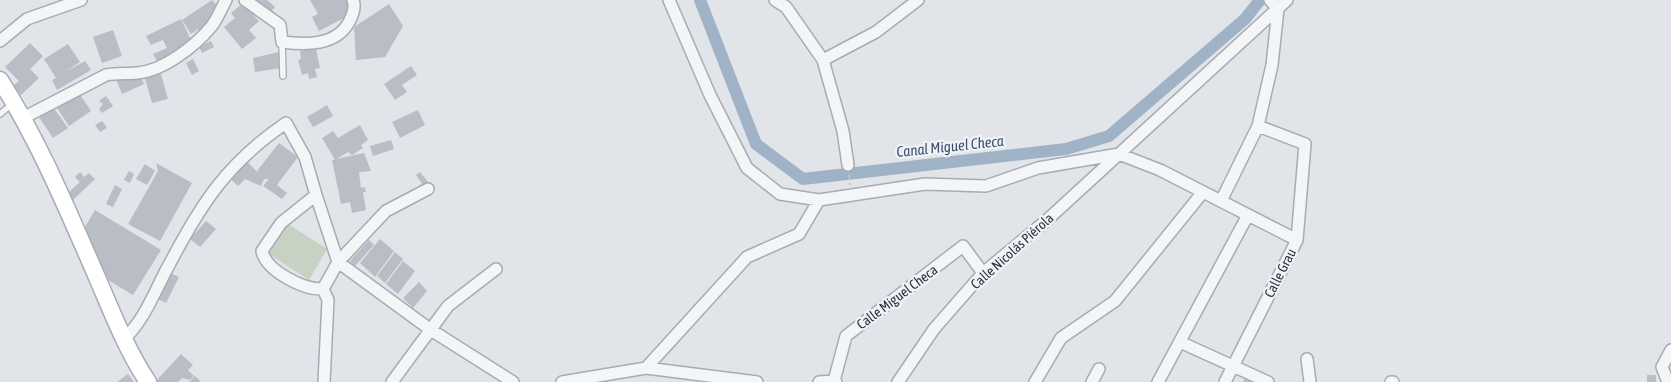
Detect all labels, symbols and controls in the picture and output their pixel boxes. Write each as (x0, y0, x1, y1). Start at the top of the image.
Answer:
water label: Canal Miguel Checa (896, 132, 1004, 160)
street label: Calle Nicolás Piérola (967, 210, 1057, 292)
street label: Calle Grau (1261, 246, 1299, 300)
street label: Calle Miguel Checa (854, 261, 940, 333)

